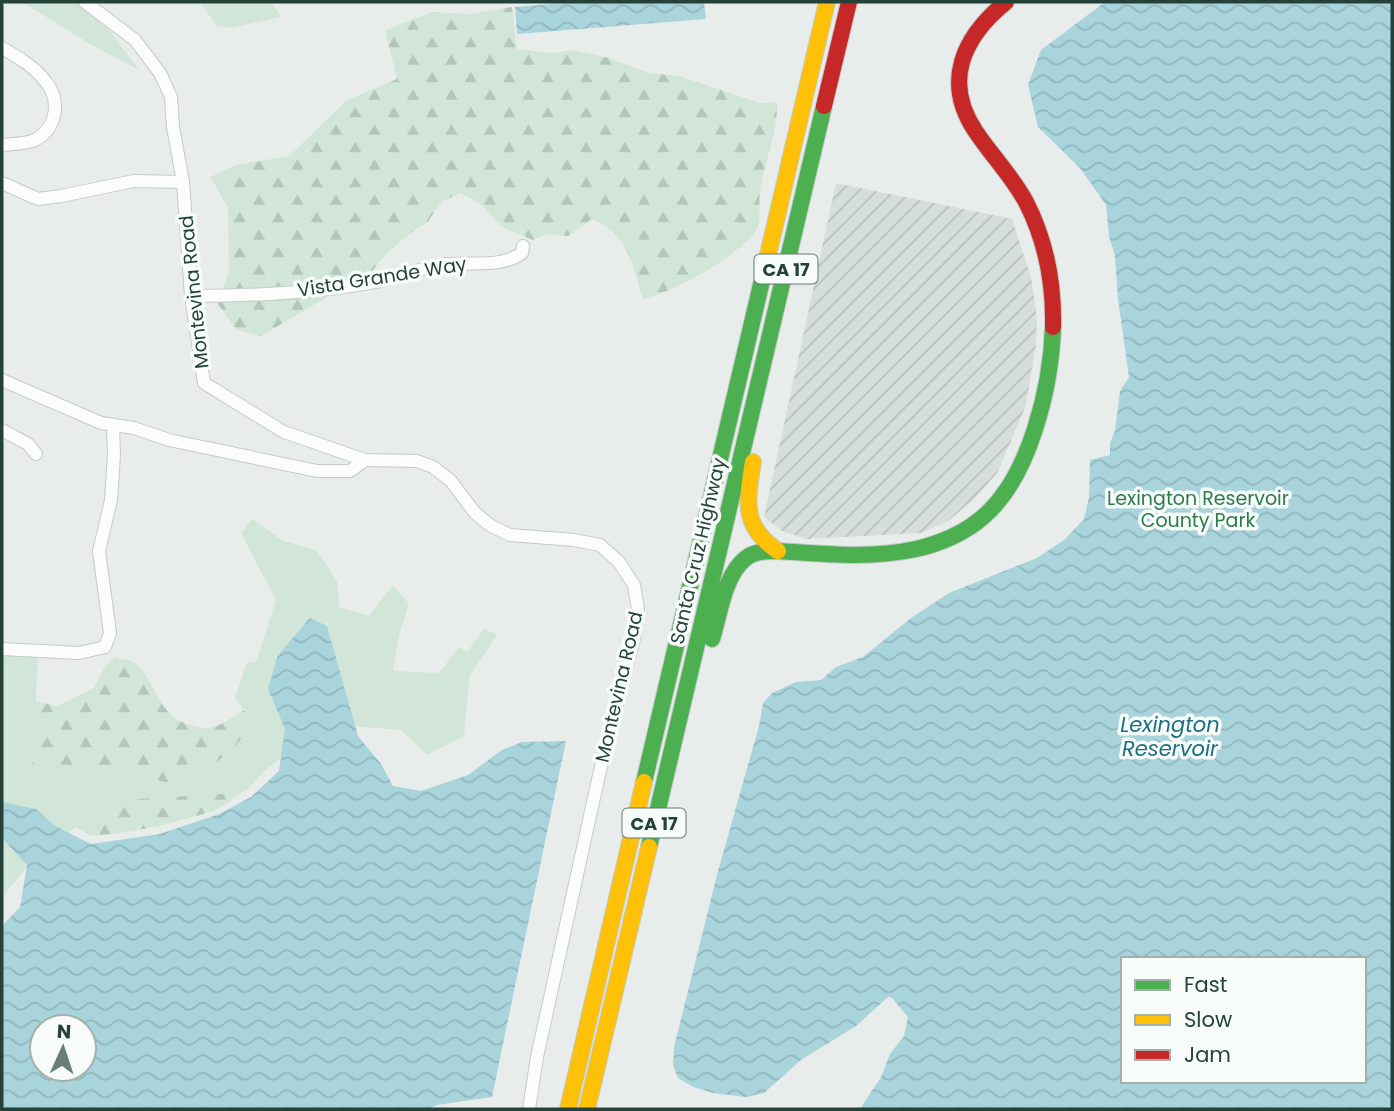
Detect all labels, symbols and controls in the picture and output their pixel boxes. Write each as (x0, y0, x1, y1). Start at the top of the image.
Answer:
street label: Montevina Road (173, 214, 215, 370)
street label: Vista Grande Way (295, 250, 469, 304)
road number: CA 17 (754, 255, 818, 284)
street label: Santa Cruz Highway (663, 455, 733, 647)
park label: Lexington Reservoir County Park (1107, 485, 1289, 534)
street label: Montevina Road (589, 609, 649, 765)
water label: Lexington Reservoir (1120, 710, 1220, 763)
road number: CA 17 (622, 808, 686, 838)
legend (1121, 957, 1366, 1083)
text: Fast (1184, 970, 1227, 999)
text: Slow (1184, 1005, 1232, 1034)
north arrow (28, 1013, 98, 1083)
text: N (56, 1018, 72, 1045)
text: Jam (1184, 1040, 1231, 1069)

